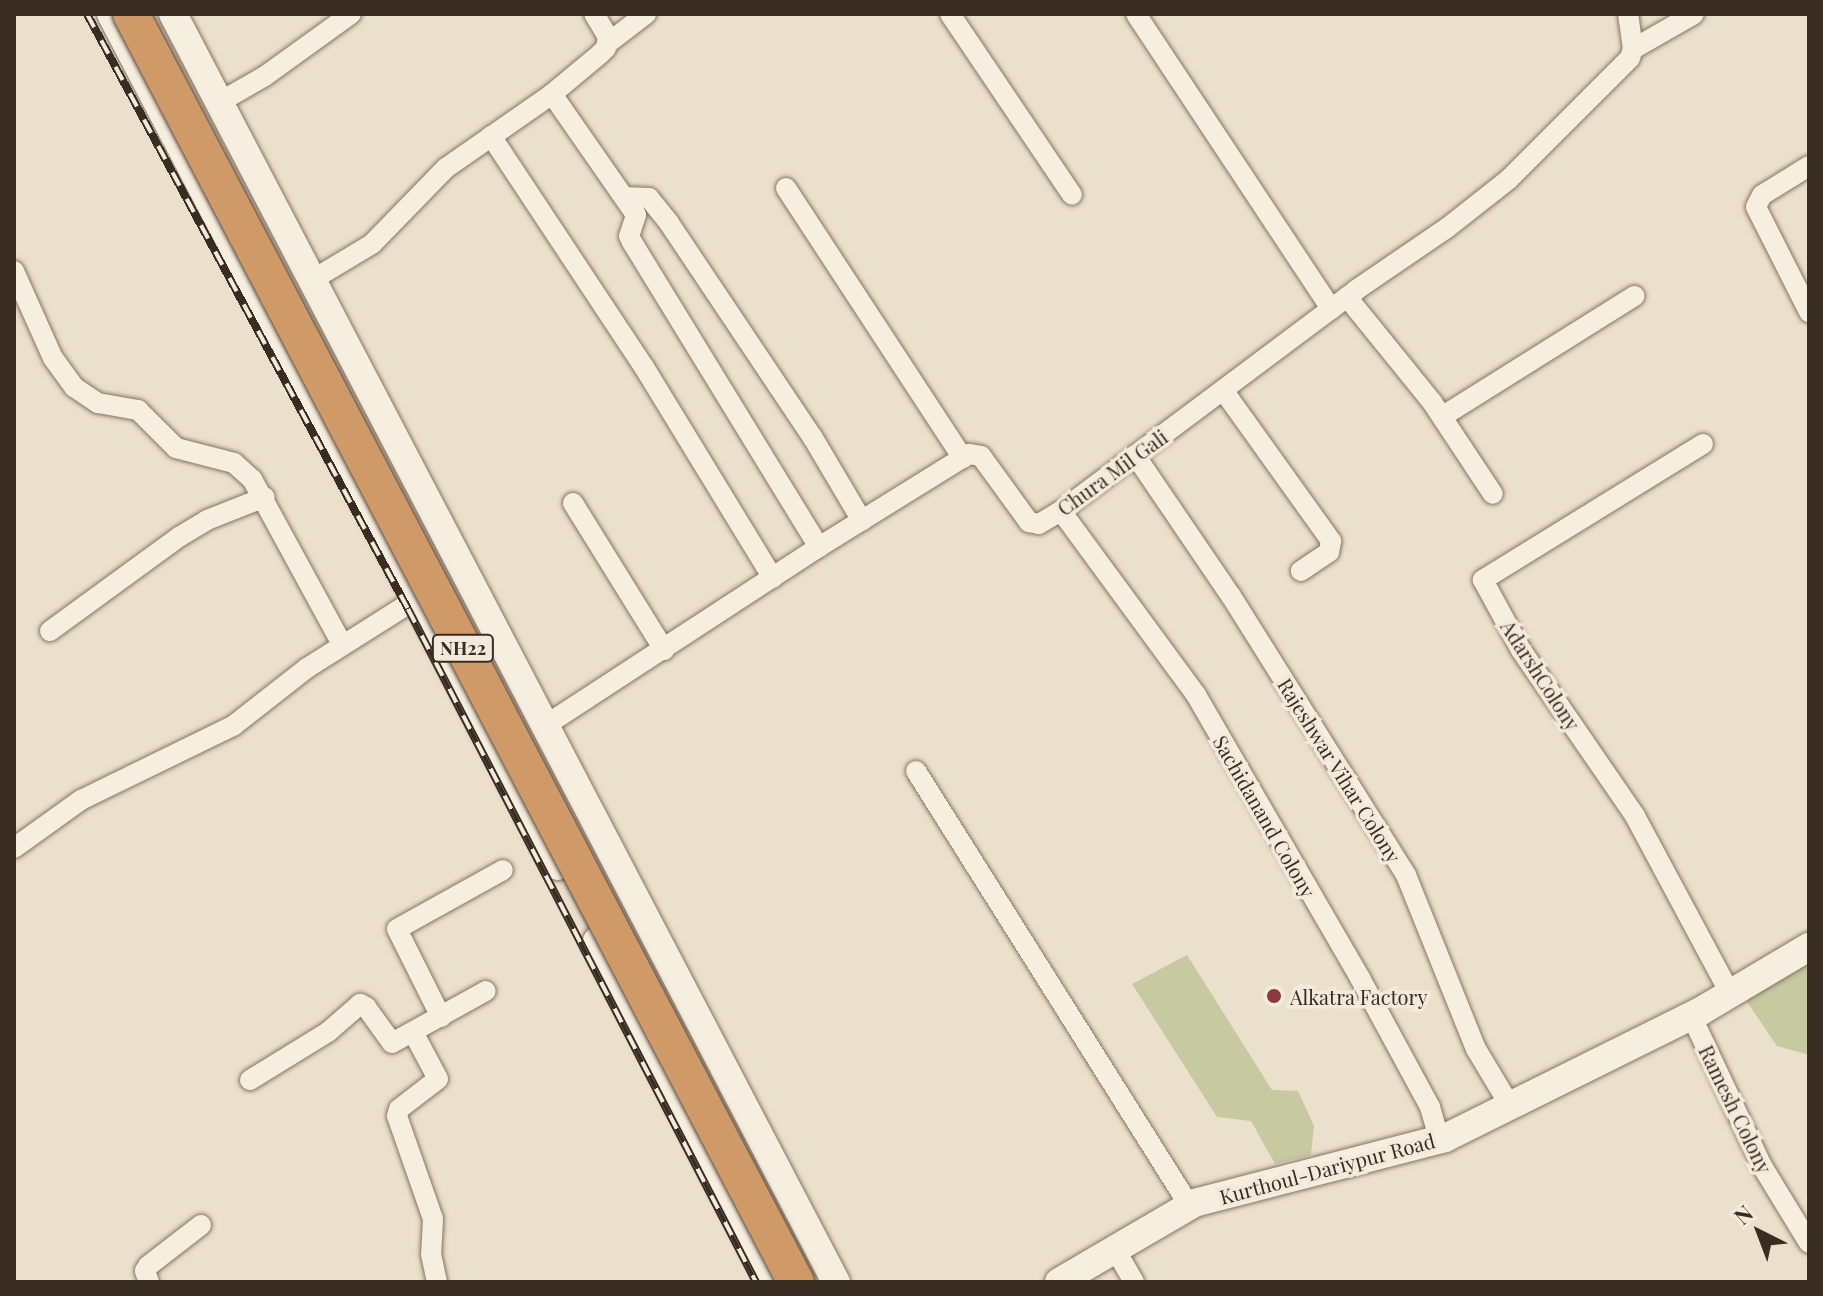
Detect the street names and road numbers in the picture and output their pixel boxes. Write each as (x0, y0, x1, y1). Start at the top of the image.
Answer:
street label: Chura Mil Gali (1052, 424, 1172, 520)
street label: AdarshColony (1497, 615, 1585, 735)
road number: NH22 (431, 634, 495, 662)
street label: Rajeshwar Vihar Colony (1273, 673, 1407, 867)
street label: Sachidanand Colony (1209, 731, 1321, 901)
street label: Ramesh Colony (1695, 1041, 1777, 1177)
street label: Kurthoul-Dariypur Road (1216, 1128, 1438, 1208)

